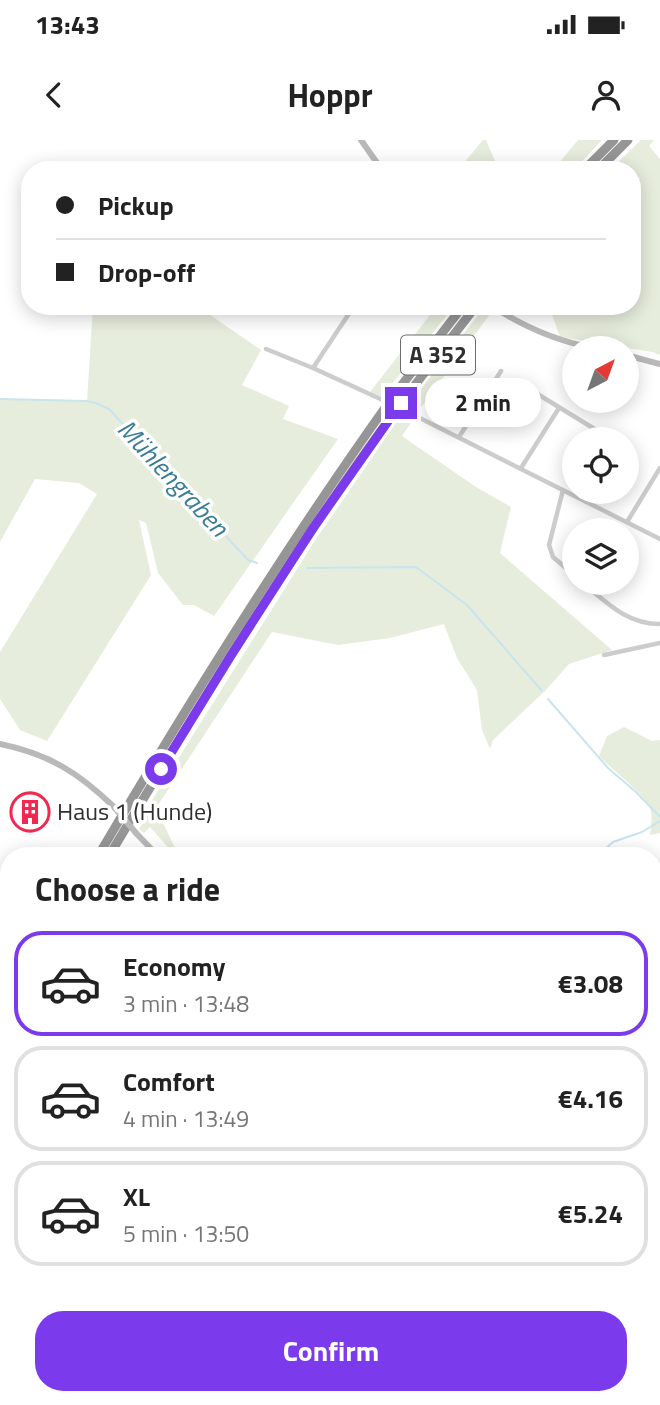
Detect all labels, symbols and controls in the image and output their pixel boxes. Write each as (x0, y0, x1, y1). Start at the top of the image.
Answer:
text: 13:43 (35, 5, 100, 44)
text: Hoppr (287, 71, 373, 119)
icon: back (35, 76, 73, 114)
icon: person (587, 76, 625, 114)
text: Pickup (98, 186, 174, 225)
text: Drop-off (98, 253, 195, 292)
road number: A 352 (401, 336, 475, 374)
north arrow (562, 336, 639, 413)
map controls (562, 336, 639, 595)
callout: 2 min (426, 378, 541, 428)
text: 2 min (455, 385, 511, 420)
route end (385, 387, 417, 419)
water label: Mühlengraben (109, 410, 239, 546)
button: locate (562, 427, 639, 504)
button: layers (562, 518, 639, 595)
route start (145, 753, 177, 785)
building icon: Haus 1 (Hunde) (9, 791, 51, 833)
place label: Haus 1 (Hunde) (57, 793, 212, 829)
text: Choose a ride (35, 865, 220, 913)
text: Economy (123, 947, 225, 986)
icon: car (39, 952, 102, 1015)
text: €3.08 (558, 964, 623, 1003)
text: 3 min · 13:48 (123, 986, 249, 1021)
text: Comfort (123, 1062, 215, 1101)
icon: car (39, 1067, 102, 1130)
text: €4.16 (558, 1079, 623, 1118)
text: 4 min · 13:49 (123, 1101, 249, 1136)
text: XL (123, 1177, 150, 1216)
icon: car (39, 1182, 102, 1245)
text: €5.24 (558, 1194, 623, 1233)
text: 5 min · 13:50 (123, 1216, 249, 1251)
button: Confirm (35, 1311, 627, 1391)

